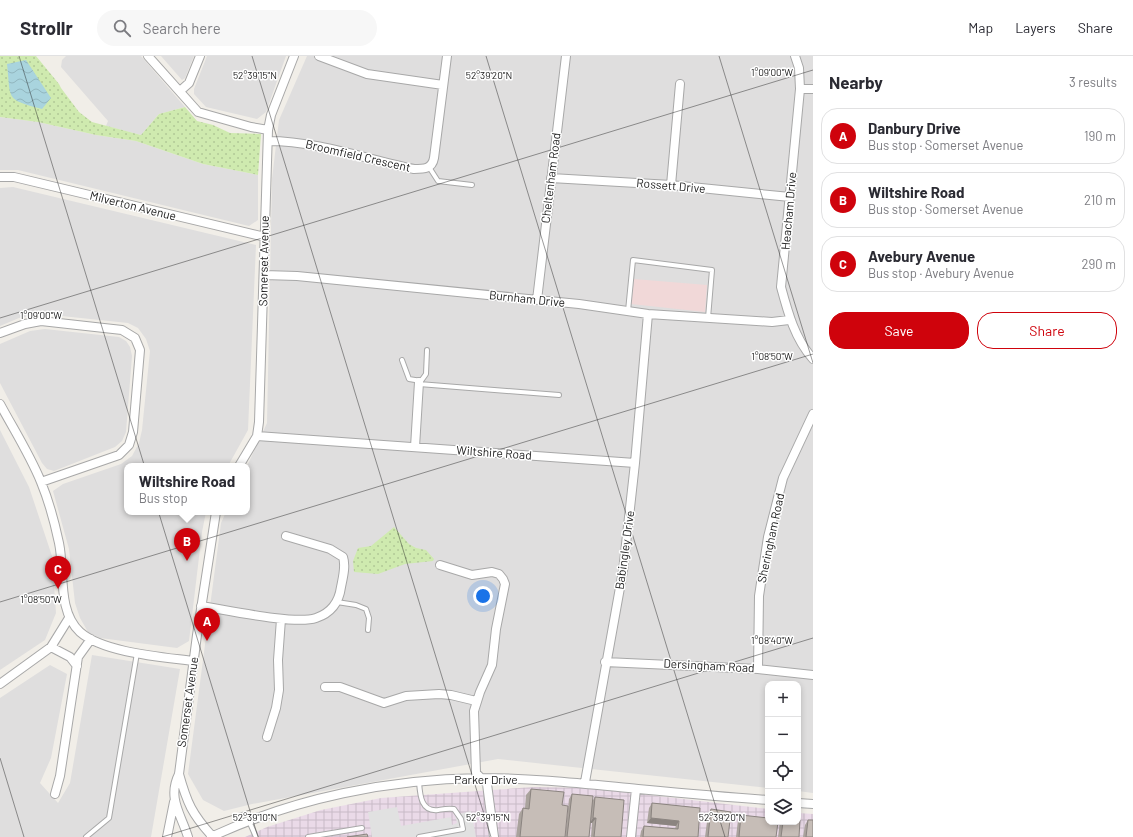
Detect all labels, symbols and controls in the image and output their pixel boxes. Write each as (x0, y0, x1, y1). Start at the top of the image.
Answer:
search box (97, 10, 377, 46)
text: Strollr (20, 16, 73, 39)
icon: search (111, 17, 133, 39)
text: Search here (143, 19, 221, 37)
text: Map (968, 19, 993, 36)
text: Layers (1015, 19, 1056, 36)
text: Share (1078, 19, 1113, 36)
text: 1°09'00"W (751, 66, 793, 78)
text: 52°39'15"N (233, 69, 277, 81)
text: 52°39'20"N (466, 69, 512, 81)
text: Nearby (829, 72, 883, 92)
text: 3 results (1069, 74, 1117, 90)
text: Danbury Drive (868, 119, 961, 137)
text: A (839, 128, 847, 144)
text: 190 m (1084, 128, 1116, 144)
street label: Cheltenham Road (537, 132, 563, 224)
street label: Broomfield Crescent (304, 136, 412, 174)
text: Bus stop · Somerset Avenue (868, 137, 1023, 153)
street label: Heacham Drive (778, 171, 798, 250)
street label: Rossett Drive (636, 175, 706, 195)
text: Wiltshire Road (868, 183, 965, 201)
street label: Milverton Avenue (89, 188, 178, 223)
text: B (839, 192, 847, 208)
text: 210 m (1084, 192, 1116, 208)
text: Bus stop · Somerset Avenue (868, 201, 1023, 217)
street label: Somerset Avenue (255, 215, 271, 307)
text: Avebury Avenue (868, 247, 975, 265)
text: C (839, 256, 847, 272)
text: 290 m (1082, 256, 1116, 272)
text: Bus stop · Avebury Avenue (868, 265, 1014, 281)
street label: Burnham Drive (488, 287, 566, 309)
text: 1°09'00"W (20, 309, 62, 321)
button: Save (829, 312, 969, 349)
button: Share (977, 312, 1117, 349)
text: 1°08'50"W (751, 350, 793, 362)
street label: Wiltshire Road (456, 442, 532, 462)
popup (124, 463, 250, 515)
text: Wiltshire Road (139, 472, 235, 490)
text: Bus stop (139, 490, 188, 506)
street label: Sheringham Road (754, 492, 786, 584)
street label: Babingley Drive (612, 509, 636, 590)
pin: B (174, 528, 200, 561)
pin: C (45, 556, 71, 589)
your location (473, 586, 493, 606)
text: 1°08'50"W (20, 593, 62, 605)
pin: A (194, 608, 220, 641)
text: 1°08'40"W (751, 634, 793, 646)
street label: Somerset Avenue (174, 656, 200, 748)
street label: Dersingham Road (663, 656, 755, 674)
map controls (765, 681, 801, 825)
button: + (765, 681, 801, 717)
button: − (765, 717, 801, 753)
button: locate (765, 753, 801, 789)
street label: Parker Drive (454, 772, 518, 786)
button: layers (765, 789, 801, 825)
text: 52°39'10"N (233, 811, 277, 823)
text: 52°39'15"N (466, 811, 510, 823)
text: 52°39'20"N (699, 811, 745, 823)

